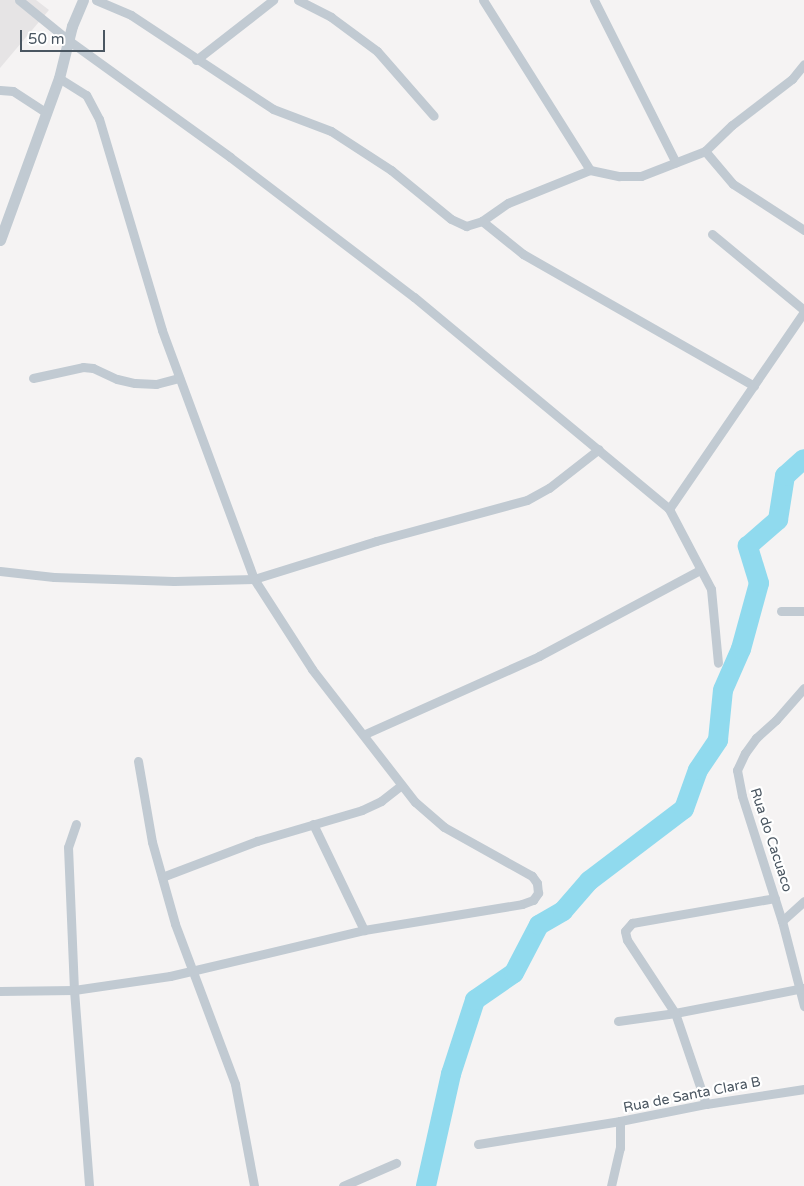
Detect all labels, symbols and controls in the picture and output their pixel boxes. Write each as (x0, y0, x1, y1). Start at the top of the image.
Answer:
scale bar (22, 20, 108, 52)
text: 50 m (28, 30, 65, 48)
street label: Rua do Cacuaco (746, 786, 796, 894)
street label: Rua de Santa Clara B (622, 1073, 762, 1117)

